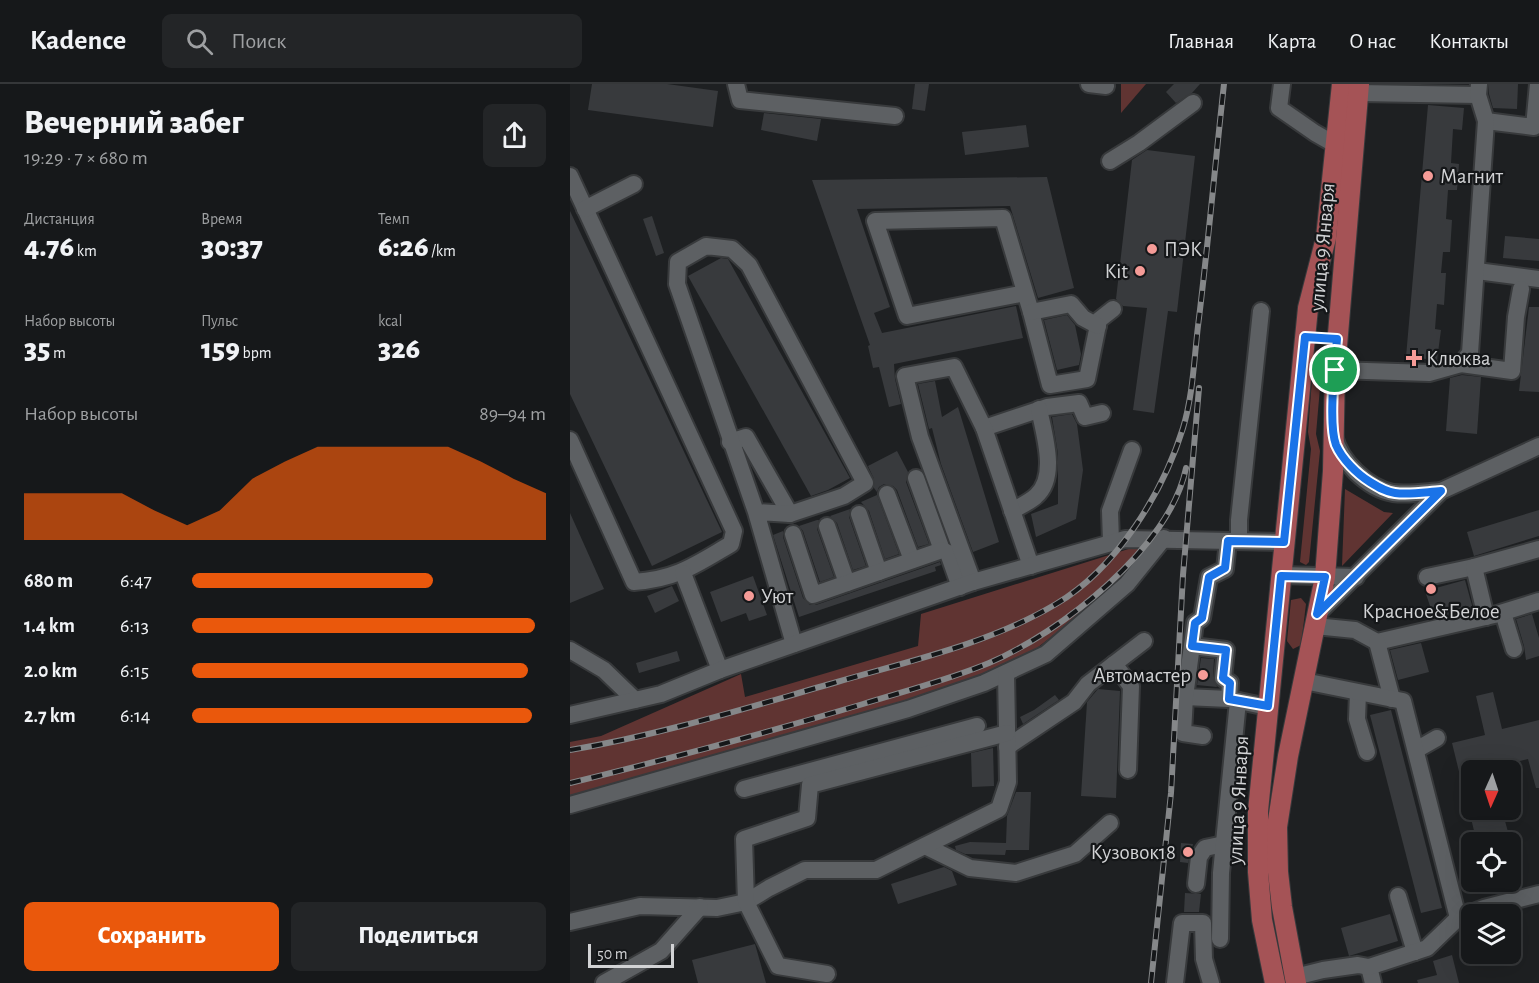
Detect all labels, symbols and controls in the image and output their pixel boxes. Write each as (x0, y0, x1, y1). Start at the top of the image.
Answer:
search box (162, 14, 582, 68)
icon: search (183, 25, 216, 58)
text: Kadence (30, 27, 126, 55)
text: Поиск (231, 30, 286, 52)
text: Главная (1168, 31, 1234, 52)
text: Карта (1267, 31, 1316, 52)
text: О нас (1349, 31, 1396, 52)
text: Контакты (1429, 31, 1509, 52)
button: share (483, 104, 546, 167)
text: Вечерний забег (24, 107, 244, 140)
text: 19:29 · 7 × 680 m (24, 148, 148, 168)
place label: Магнит (1440, 166, 1504, 187)
marker: Магнит (1421, 169, 1435, 183)
street label: улица 9 Января (1306, 182, 1339, 313)
text: Дистанция (24, 211, 95, 227)
text: Время (201, 211, 243, 227)
text: Темп (378, 211, 410, 227)
text: 4.76 (24, 232, 74, 262)
text: 30:37 (201, 232, 263, 262)
text: 6:26 (378, 232, 429, 262)
place label: ПЭК (1164, 239, 1202, 260)
marker: ПЭК (1145, 242, 1159, 256)
text: km (74, 243, 97, 259)
text: /km (429, 243, 456, 259)
place label: Kit (1105, 261, 1128, 282)
marker: Kit (1133, 264, 1147, 278)
text: Набор высоты (24, 313, 115, 329)
text: Пульс (201, 313, 238, 329)
text: kcal (378, 313, 402, 329)
text: 35 (24, 334, 50, 364)
text: 159 (201, 334, 240, 364)
text: 326 (378, 334, 420, 364)
pin (1309, 344, 1360, 395)
text: m (50, 345, 66, 361)
text: bpm (240, 345, 272, 361)
place label: Клюква (1426, 348, 1491, 369)
marker: Клюква (1407, 351, 1421, 365)
icon: arrive (1318, 353, 1351, 386)
text: Набор высоты (24, 404, 138, 424)
text: 89–94 m (479, 404, 546, 424)
text: 680 m (24, 571, 73, 591)
text: 6:47 (120, 571, 152, 591)
marker: Красное&Белое (1424, 582, 1438, 596)
place label: Уют (761, 586, 794, 607)
marker: Уют (742, 589, 756, 603)
place label: Красное&Белое (1362, 601, 1500, 622)
text: 1.4 km (24, 616, 75, 636)
text: 6:13 (120, 616, 149, 636)
text: 2.0 km (24, 661, 77, 681)
text: 6:15 (120, 661, 149, 681)
place label: Автомастер (1093, 665, 1191, 686)
marker: Автомастер (1196, 668, 1210, 682)
text: 2.7 km (24, 706, 76, 726)
text: 6:14 (120, 706, 150, 726)
street label: улица 9 Января (1225, 735, 1252, 866)
north arrow (1461, 760, 1521, 820)
map controls (1461, 760, 1521, 964)
button: locate (1461, 832, 1521, 892)
place label: Кузовок18 (1091, 842, 1176, 863)
marker: Кузовок18 (1181, 845, 1195, 859)
button: Сохранить (24, 902, 279, 971)
button: Поделиться (291, 902, 546, 971)
button: layers (1461, 904, 1521, 964)
scale bar (588, 941, 674, 968)
text: 50 m (597, 946, 628, 962)

